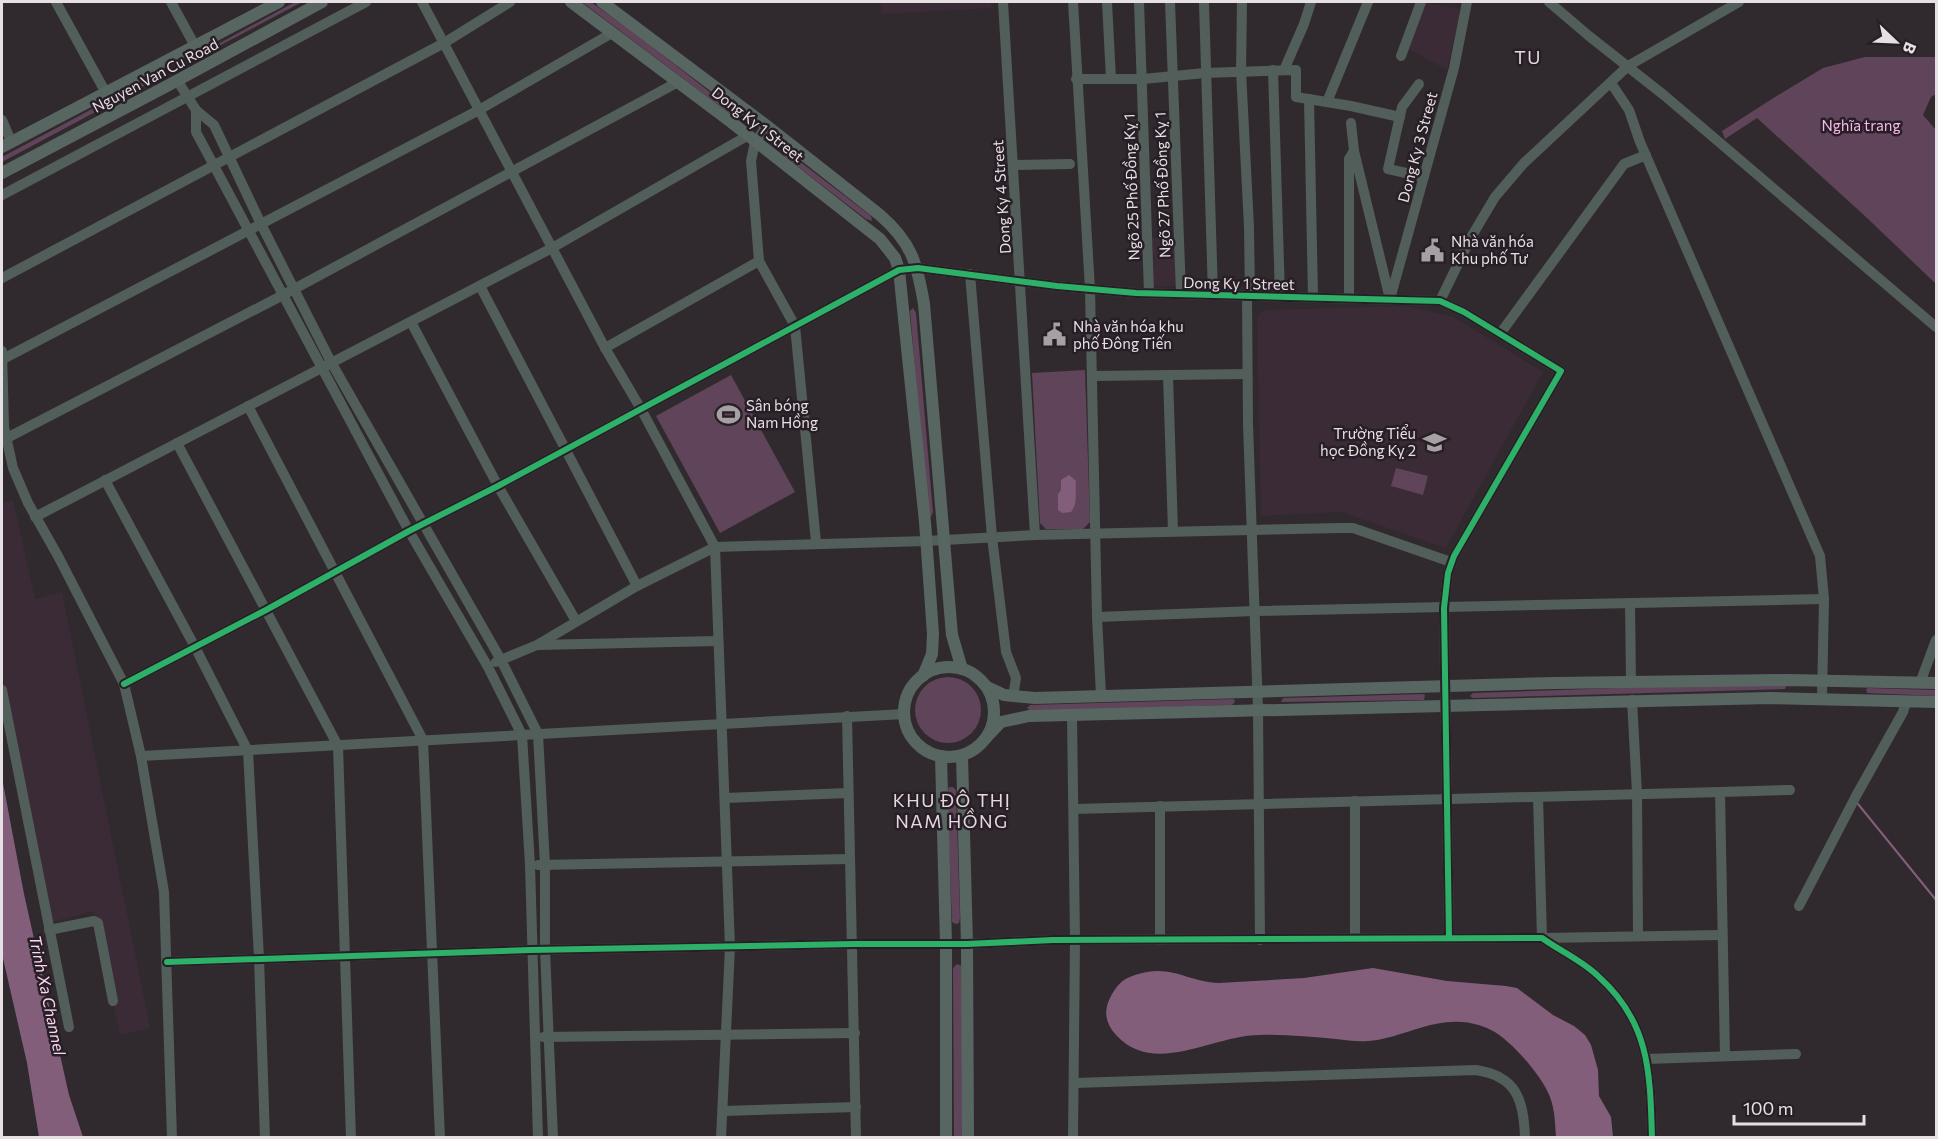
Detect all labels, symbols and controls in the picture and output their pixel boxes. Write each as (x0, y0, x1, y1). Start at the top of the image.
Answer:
north arrow (1866, 12, 1926, 72)
street label: Nguyen Van Cu Road (89, 34, 221, 116)
text: B (1899, 39, 1921, 57)
district label: TU (1514, 46, 1542, 68)
street label: Dong Ky 1 Street (709, 83, 807, 165)
street label: Dong Ky 3 Street (1394, 90, 1440, 204)
street label: Ngõ 27 Phố Đồng Kỵ 1 (1150, 112, 1174, 258)
street label: Ngõ 25 Phố Đồng Kỵ 1 (1119, 113, 1143, 261)
park label: Nghĩa trang (1821, 116, 1901, 134)
street label: Dong Ky 4 Street (988, 139, 1014, 255)
place label: Nhà văn hóa Khu phố Tư (1451, 232, 1534, 267)
public building icon: Nhà văn hóa Khu phố Tư (1420, 237, 1446, 263)
street label: Dong Ky 1 Street (1183, 273, 1295, 293)
place label: Nhà văn hóa khu phố Đông Tiến (1073, 317, 1184, 352)
public building icon: Nhà văn hóa khu phố Đông Tiến (1042, 322, 1068, 348)
place label: Sân bóng Nam Hồng (746, 396, 818, 431)
sports icon: Sân bóng Nam Hồng (715, 401, 741, 427)
place label: Trường Tiểu học Đồng Kỵ 2 (1320, 424, 1416, 459)
school or university icon: Trường Tiểu học Đồng Kỵ 2 (1421, 429, 1447, 455)
district label: KHU ĐÔ THỊ NAM HỒNG (893, 789, 1011, 832)
water label: Trinh Xa Channel (26, 933, 70, 1058)
scale bar (1734, 1088, 1864, 1126)
text: 100 m (1743, 1097, 1793, 1119)

